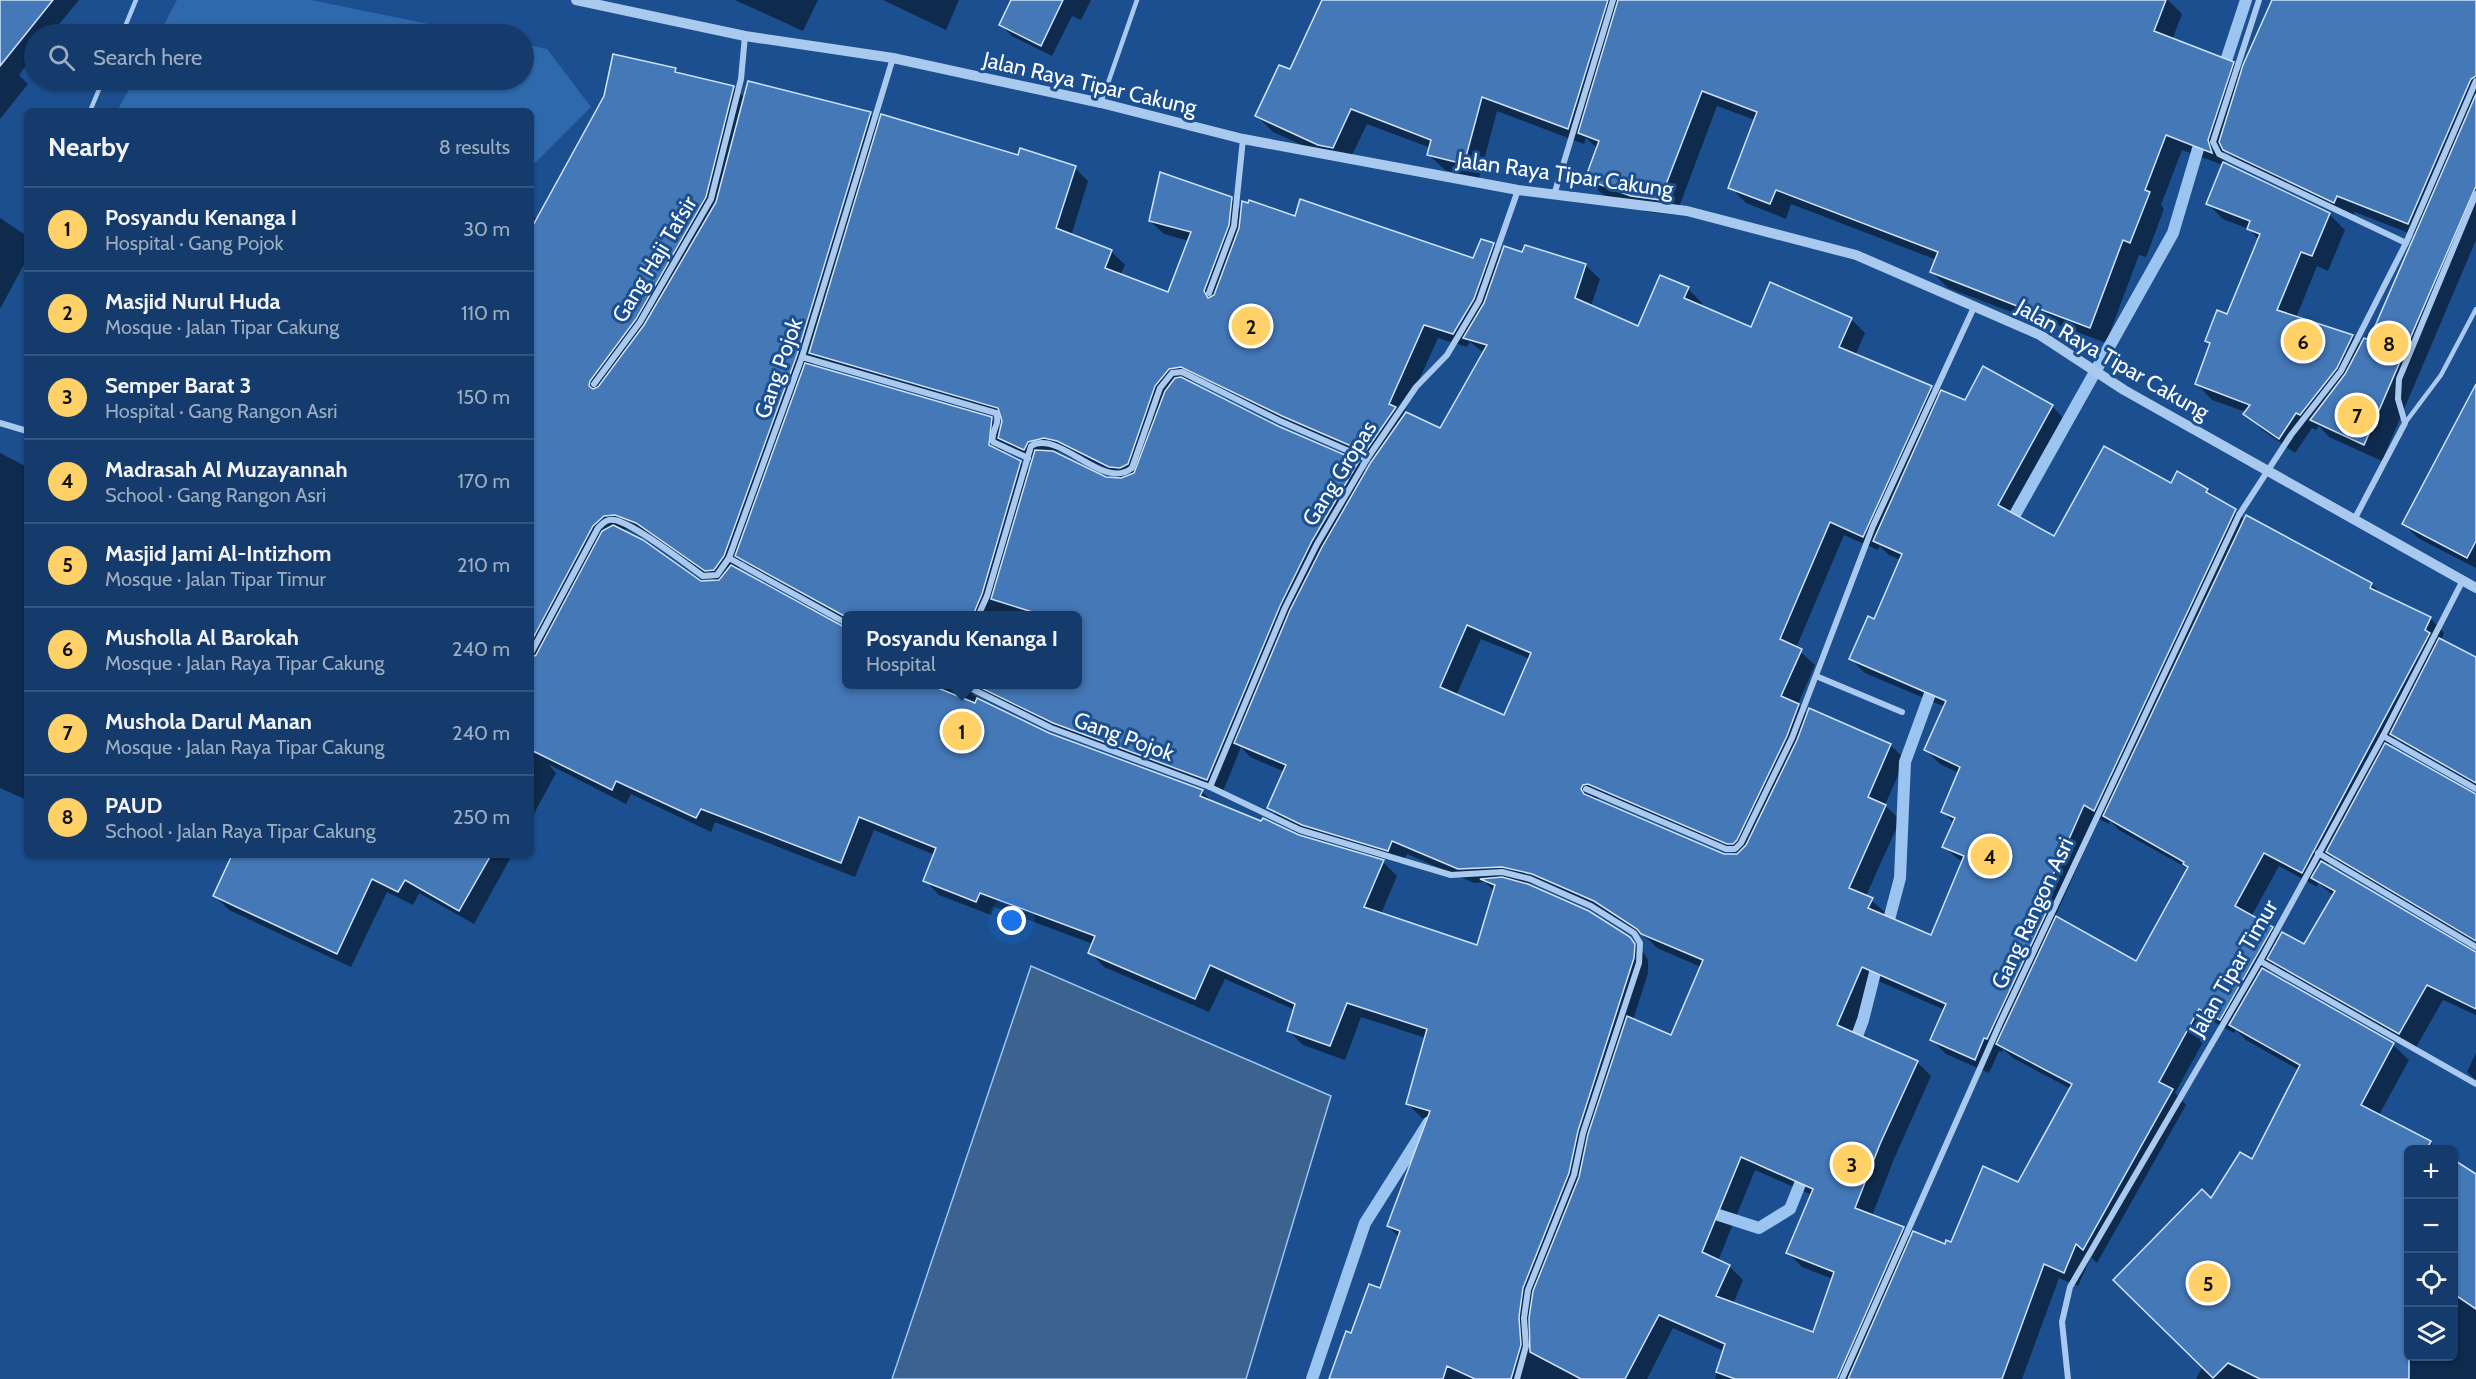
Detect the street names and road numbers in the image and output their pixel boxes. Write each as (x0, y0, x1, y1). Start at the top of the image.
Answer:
street label: Jalan Raya Tipar Cakung (979, 46, 1200, 121)
street label: Jalan Raya Tipar Cakung (1454, 146, 1676, 203)
street label: Gang Haji Tafsir (606, 191, 703, 327)
street label: Jalan Raya Tipar Cakung (2011, 293, 2215, 426)
street label: Gang Pojok (749, 314, 808, 422)
street label: Gang Gropas (1296, 416, 1382, 531)
street label: Gang Pojok (1070, 706, 1178, 767)
street label: Gang Rangon Asri (1986, 833, 2079, 993)
street label: Jalan Tipar Timur (2183, 895, 2284, 1042)

